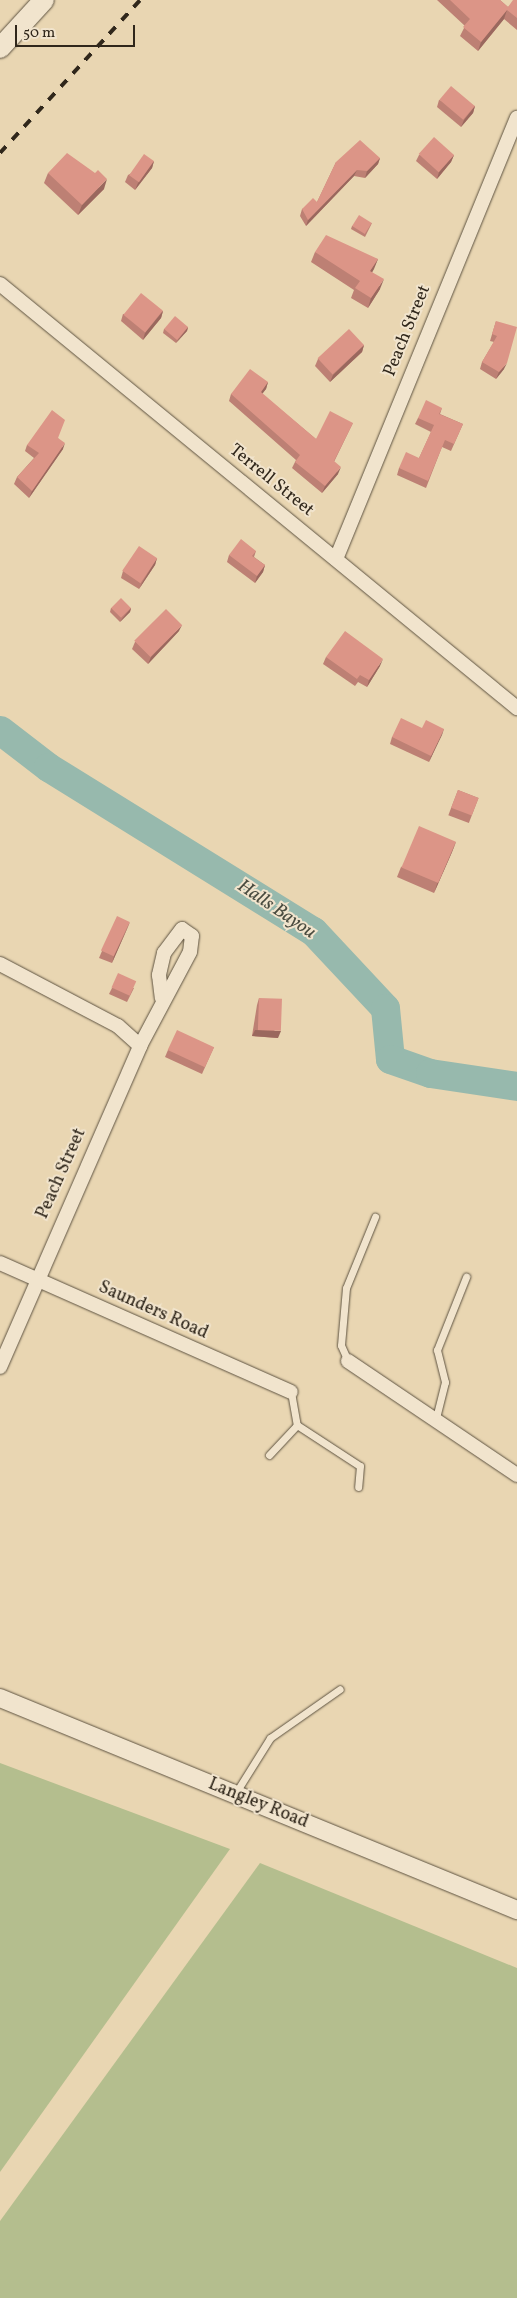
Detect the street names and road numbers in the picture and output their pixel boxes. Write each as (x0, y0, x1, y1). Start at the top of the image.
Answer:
street label: Peach Street (380, 282, 436, 380)
street label: Terrell Street (224, 440, 318, 522)
street label: Peach Street (32, 1125, 92, 1223)
street label: Saunders Road (95, 1277, 211, 1345)
street label: Langley Road (204, 1774, 312, 1834)

